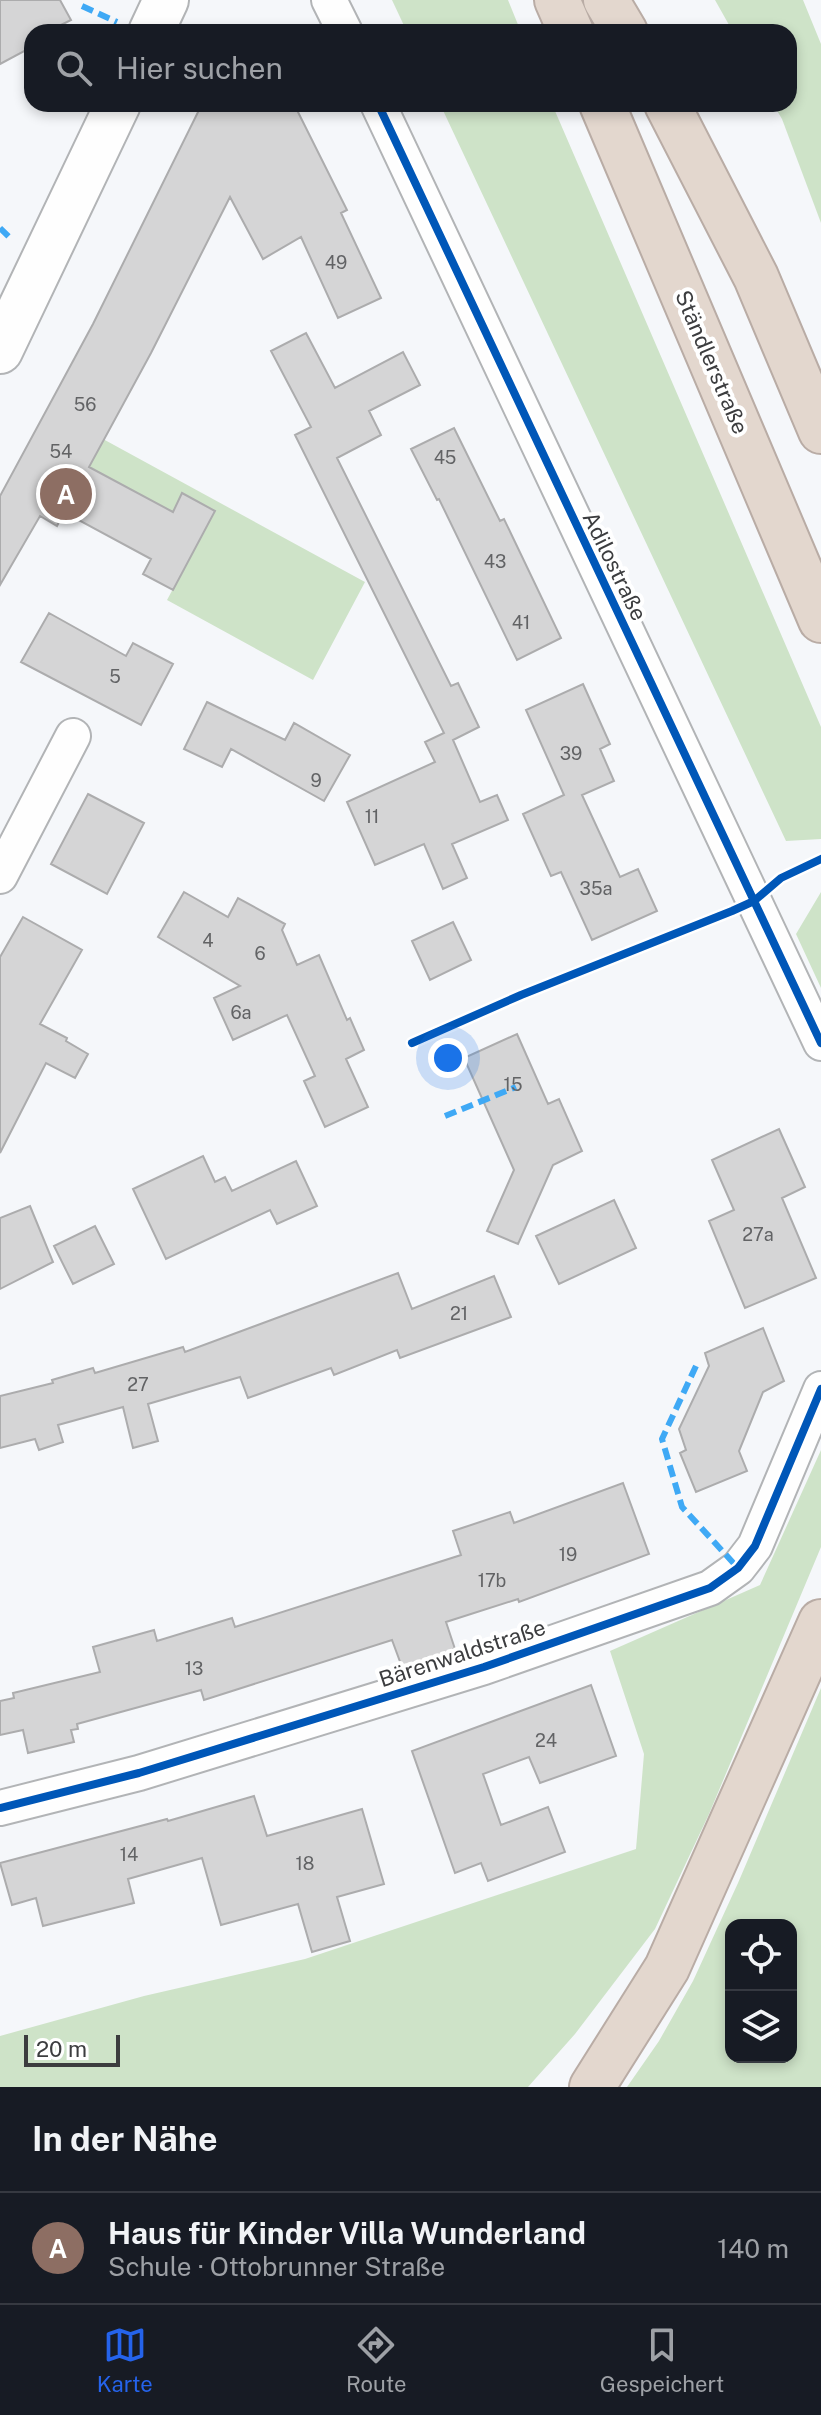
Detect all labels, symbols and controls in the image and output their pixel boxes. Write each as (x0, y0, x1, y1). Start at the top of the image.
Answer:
search box (24, 24, 797, 112)
icon: search (52, 46, 96, 90)
text: Hier suchen (116, 50, 283, 86)
house number: 49 (325, 252, 347, 273)
street label: Ständlerstraße (670, 286, 754, 438)
house number: 56 (74, 394, 96, 415)
house number: 54 (50, 441, 72, 462)
house number: 45 (434, 447, 456, 468)
pin: A (40, 464, 92, 524)
street label: Adilostraße (577, 507, 653, 625)
house number: 43 (484, 551, 506, 572)
house number: 41 (512, 612, 530, 633)
house number: 5 (109, 666, 121, 687)
house number: 39 (560, 743, 582, 764)
house number: 9 (310, 770, 322, 791)
house number: 11 (365, 806, 379, 827)
house number: 35a (580, 878, 612, 899)
house number: 4 (202, 930, 214, 951)
house number: 6 (254, 943, 266, 964)
house number: 6a (230, 1002, 252, 1023)
your location (428, 1038, 468, 1078)
house number: 15 (504, 1074, 522, 1095)
house number: 27a (742, 1224, 774, 1245)
house number: 21 (450, 1303, 468, 1324)
house number: 27 (127, 1374, 149, 1395)
house number: 19 (559, 1544, 577, 1565)
house number: 17b (478, 1570, 506, 1591)
street label: Bärenwaldstraße (375, 1614, 549, 1692)
house number: 13 (185, 1658, 203, 1679)
house number: 24 (535, 1730, 557, 1751)
house number: 14 (120, 1844, 138, 1865)
house number: 18 (296, 1853, 314, 1874)
map controls (725, 1919, 797, 2063)
button: locate (725, 1919, 797, 1991)
button: layers (725, 1991, 797, 2063)
scale bar (24, 2031, 120, 2067)
text: 20 m (36, 2036, 87, 2062)
text: In der Nähe (32, 2119, 218, 2159)
text: Haus für Kinder Villa Wunderland (108, 2215, 586, 2251)
text: A (49, 2233, 67, 2264)
text: 140 m (717, 2233, 789, 2264)
text: Schule · Ottobrunner Straße (108, 2251, 445, 2282)
tab: Karte (97, 2323, 153, 2397)
tab: Route (346, 2323, 406, 2397)
tab: Gespeichert (600, 2323, 724, 2397)

